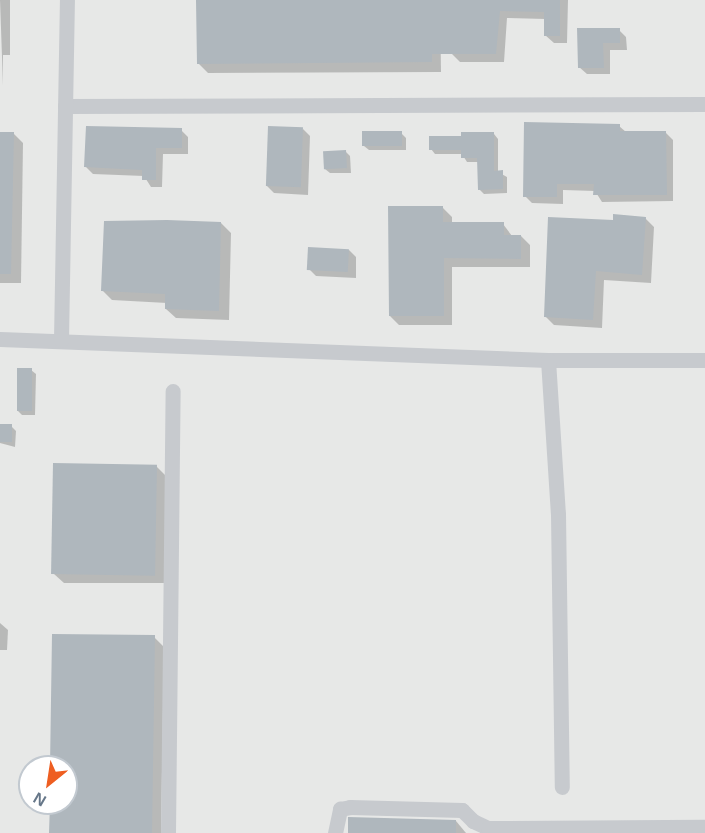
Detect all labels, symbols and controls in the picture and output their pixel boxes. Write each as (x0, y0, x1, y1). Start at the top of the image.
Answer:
north arrow (18, 755, 78, 815)
text: N (30, 789, 49, 810)

